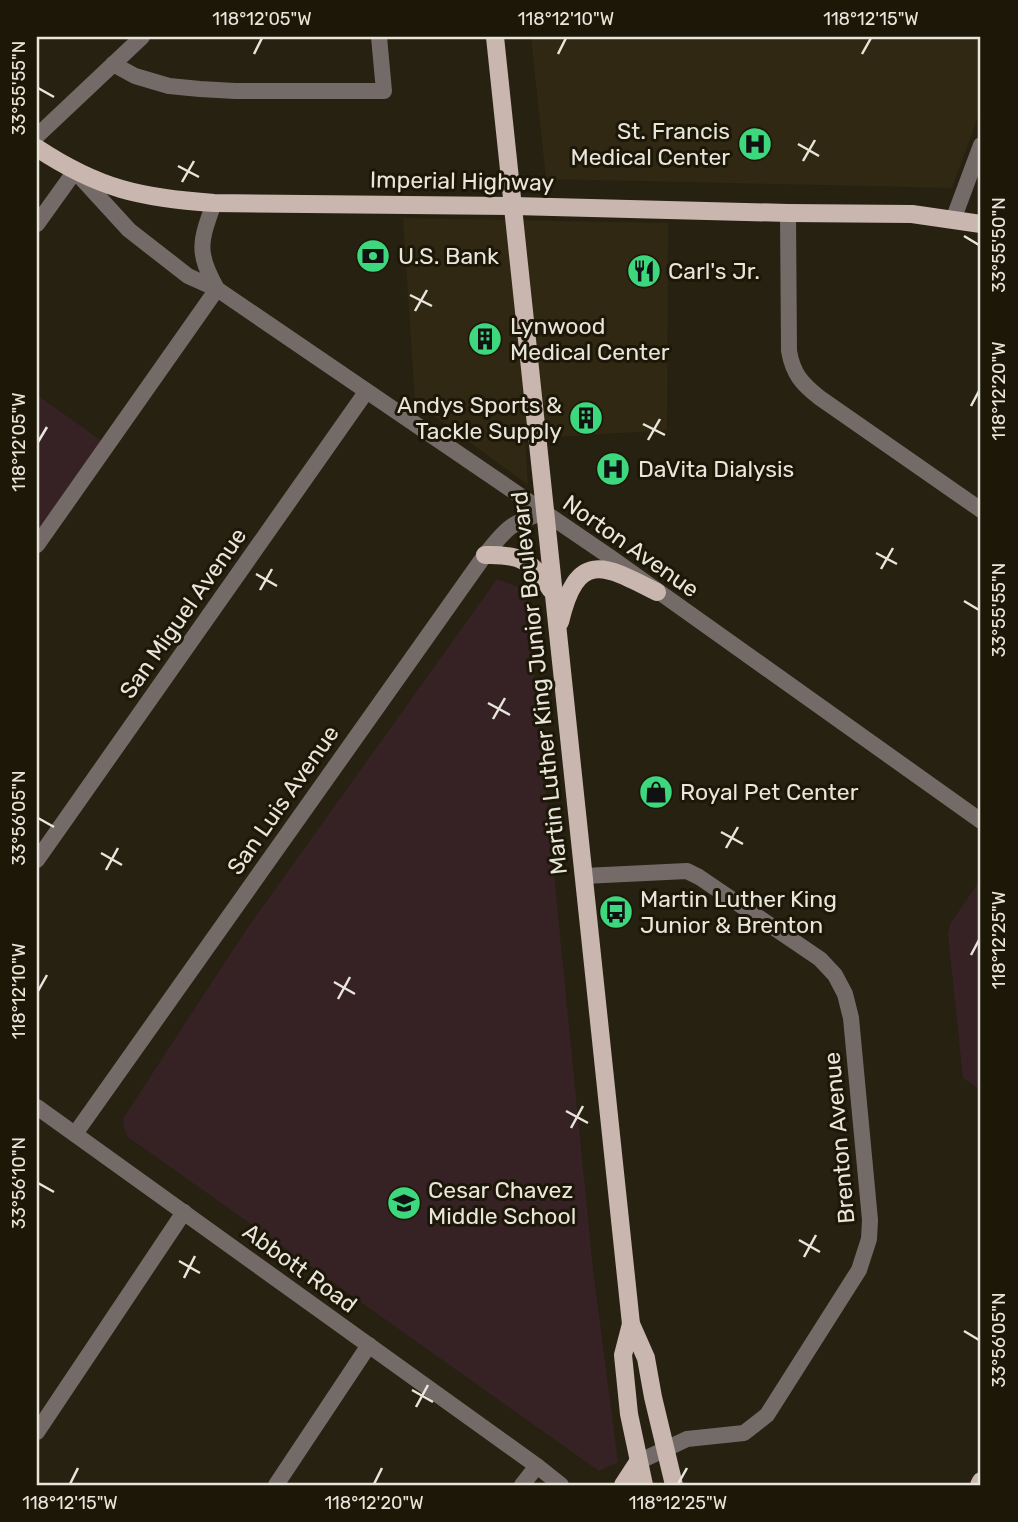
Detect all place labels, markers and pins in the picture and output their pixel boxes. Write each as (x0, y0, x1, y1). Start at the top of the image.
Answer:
place label: St. Francis Medical Center (570, 117, 730, 171)
hospital icon: St. Francis Medical Center (736, 125, 774, 163)
bank icon: U.S. Bank (354, 237, 392, 275)
place label: U.S. Bank (398, 242, 499, 270)
restaurant icon: Carl's Jr. (625, 252, 663, 290)
place label: Carl's Jr. (668, 257, 760, 285)
place label: Lynwood Medical Center (510, 312, 670, 366)
building icon: Lynwood Medical Center (466, 320, 504, 358)
place label: Andys Sports & Tackle Supply (397, 391, 562, 445)
building icon: Andys Sports & Tackle Supply (567, 399, 605, 437)
hospital icon: DaVita Dialysis (594, 450, 632, 488)
place label: DaVita Dialysis (638, 455, 794, 483)
shop icon: Royal Pet Center (637, 773, 675, 811)
place label: Royal Pet Center (680, 778, 859, 806)
place label: Martin Luther King Junior & Brenton (640, 885, 837, 939)
bus stop icon: Martin Luther King Junior & Brenton (597, 893, 635, 931)
place label: Cesar Chavez Middle School (428, 1176, 576, 1230)
school or university icon: Cesar Chavez Middle School (385, 1184, 423, 1222)

